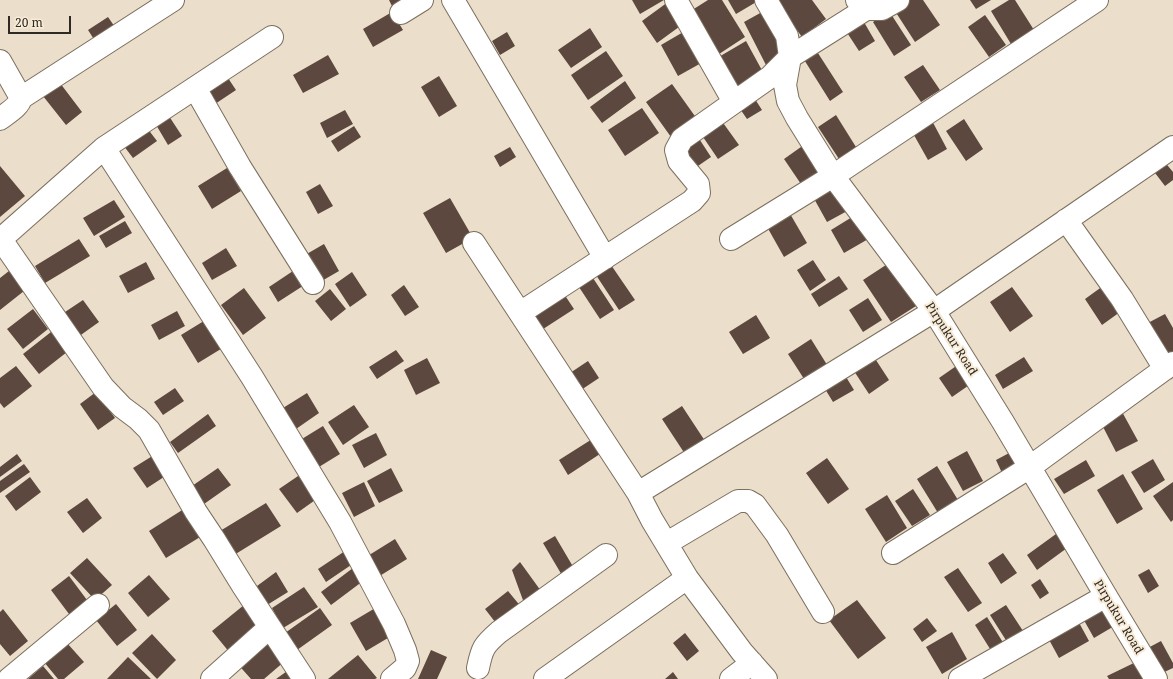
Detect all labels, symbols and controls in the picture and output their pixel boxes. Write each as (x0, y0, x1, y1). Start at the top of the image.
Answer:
scale bar (10, 8, 73, 34)
text: 20 m (15, 14, 43, 31)
street label: Pirpukur Road (922, 300, 980, 378)
street label: Pirpukur Road (1090, 577, 1146, 657)

